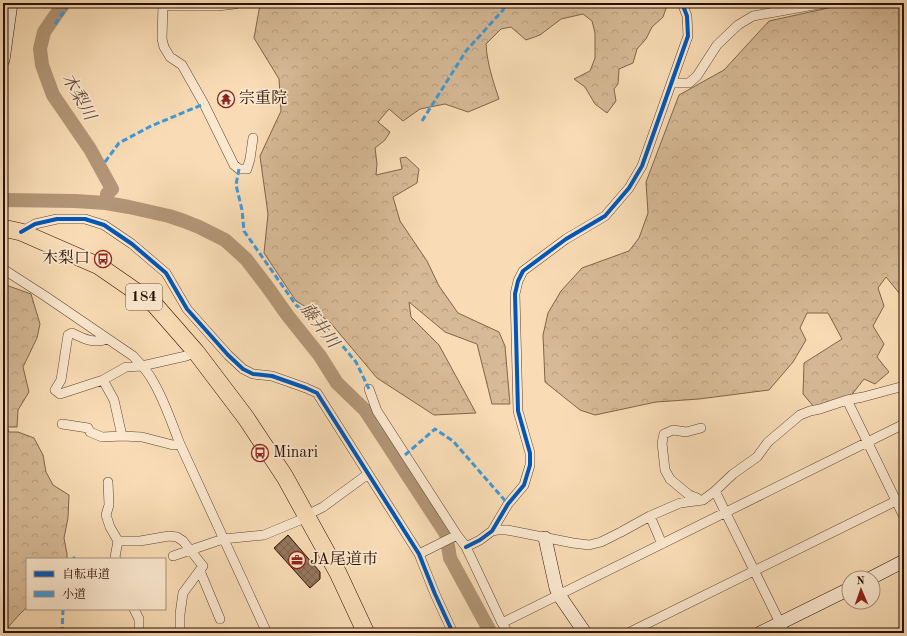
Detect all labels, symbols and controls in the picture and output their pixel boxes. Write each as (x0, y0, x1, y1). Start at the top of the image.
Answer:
water label: 木梨川 (58, 70, 101, 125)
temple icon: 宗重院 (216, 89, 236, 109)
place label: 宗重院 (239, 89, 287, 107)
place label: 木梨口 (42, 249, 90, 267)
bus stop icon: 木梨口 (93, 249, 113, 269)
road number: 184 (126, 284, 162, 310)
water label: 藤井川 (297, 299, 344, 353)
bus stop icon: Minari (250, 443, 270, 463)
place label: Minari (273, 445, 318, 461)
office icon: JA尾道市 (287, 550, 307, 570)
place label: JA尾道市 (310, 550, 378, 568)
legend (26, 558, 166, 610)
text: 自転車道 (62, 567, 110, 581)
north arrow (841, 570, 881, 610)
text: N (856, 576, 866, 587)
text: 小道 (62, 587, 86, 601)

